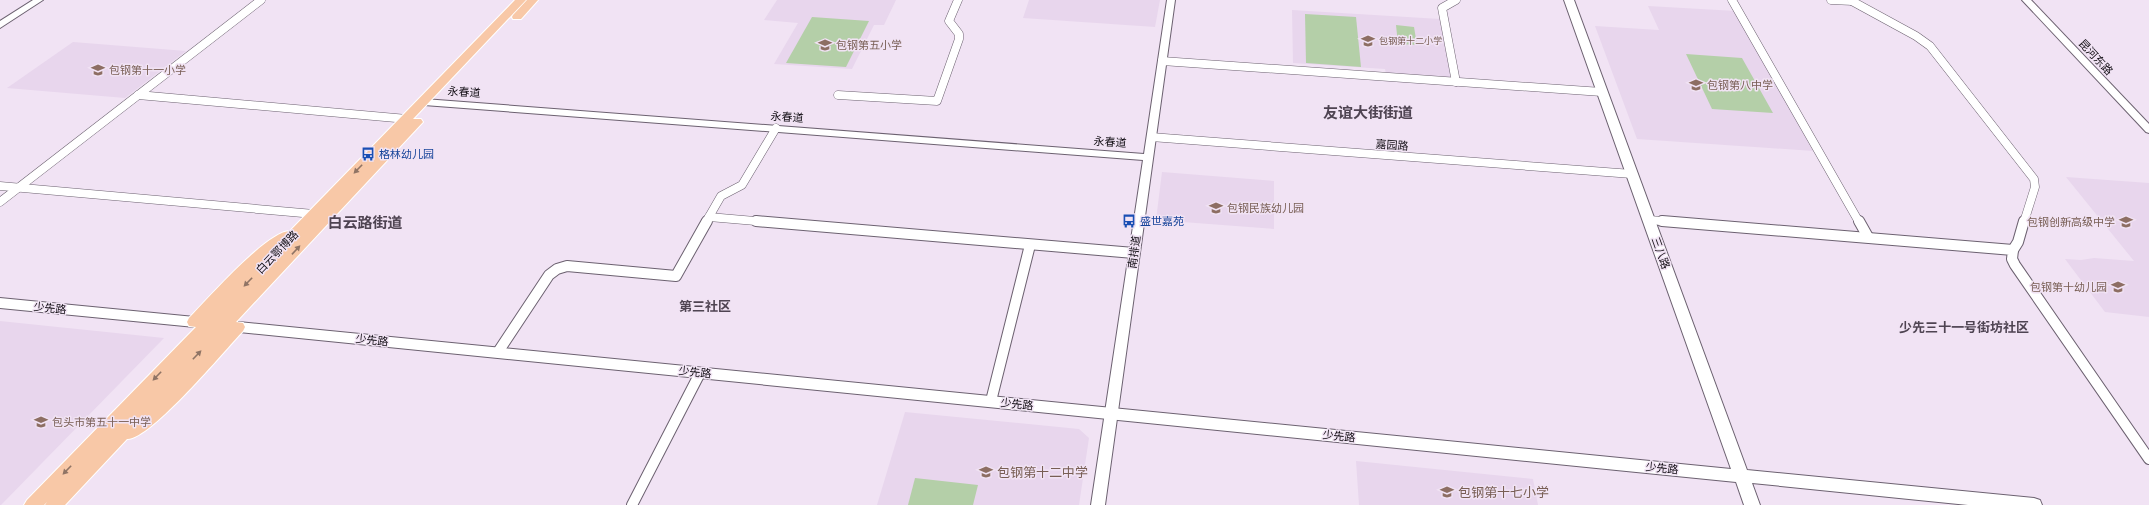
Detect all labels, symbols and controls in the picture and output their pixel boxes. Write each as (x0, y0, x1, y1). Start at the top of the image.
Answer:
school or university icon: 包钢第十二小学 (1360, 33, 1376, 49)
place label: 包钢第十二小学 (1379, 35, 1442, 47)
street label: 昆河东路 (2075, 36, 2116, 79)
school or university icon: 包钢第五小学 (817, 37, 833, 53)
place label: 包钢第五小学 (836, 38, 902, 53)
school or university icon: 包钢第十一小学 (90, 62, 106, 78)
place label: 包钢第十一小学 (109, 63, 186, 78)
school or university icon: 包钢第八中学 (1688, 77, 1704, 93)
place label: 包钢第八中学 (1707, 78, 1773, 93)
street label: 永春道 (447, 84, 481, 101)
district label: 友谊大街街道 (1323, 103, 1413, 123)
street label: 永春道 (770, 109, 804, 126)
street label: 永春道 (1093, 134, 1127, 151)
street label: 嘉园路 (1375, 137, 1409, 154)
bus stop icon: 格林幼儿园 (360, 146, 376, 162)
place label: 格林幼儿园 (379, 147, 434, 162)
one-way arrow (353, 164, 363, 174)
school or university icon: 包钢民族幼儿园 (1208, 200, 1224, 216)
place label: 包钢民族幼儿园 (1227, 201, 1304, 216)
district label: 白云路街道 (327, 213, 403, 233)
bus stop icon: 盛世嘉苑 (1121, 213, 1137, 229)
place label: 盛世嘉苑 (1140, 214, 1184, 229)
school or university icon: 包钢创新高级中学 (2118, 214, 2134, 230)
place label: 包钢创新高级中学 (2027, 215, 2115, 230)
street label: 白云鄂博路 (253, 227, 302, 277)
street label: 南排道 (1125, 235, 1144, 269)
street label: 三八路 (1648, 235, 1673, 271)
one-way arrow (291, 245, 301, 255)
one-way arrow (243, 277, 253, 287)
school or university icon: 包钢第十幼儿园 (2110, 279, 2126, 295)
place label: 包钢第十幼儿园 (2030, 280, 2107, 295)
district label: 第三社区 (679, 298, 731, 316)
street label: 少先路 (33, 299, 67, 318)
district label: 少先三十一号街坊社区 (1899, 319, 2029, 337)
street label: 少先路 (355, 331, 389, 350)
one-way arrow (192, 350, 202, 360)
street label: 少先路 (678, 363, 712, 382)
one-way arrow (153, 371, 162, 381)
street label: 少先路 (1000, 395, 1034, 414)
school or university icon: 包头市第五十一中学 (33, 414, 49, 430)
place label: 包头市第五十一中学 (52, 415, 151, 430)
street label: 少先路 (1322, 427, 1356, 446)
street label: 少先路 (1645, 459, 1679, 478)
school or university icon: 包钢第十二中学 (978, 464, 994, 480)
place label: 包钢第十二中学 (997, 464, 1088, 482)
one-way arrow (63, 465, 72, 475)
school or university icon: 包钢第十七小学 (1439, 484, 1455, 500)
place label: 包钢第十七小学 (1458, 484, 1549, 502)

